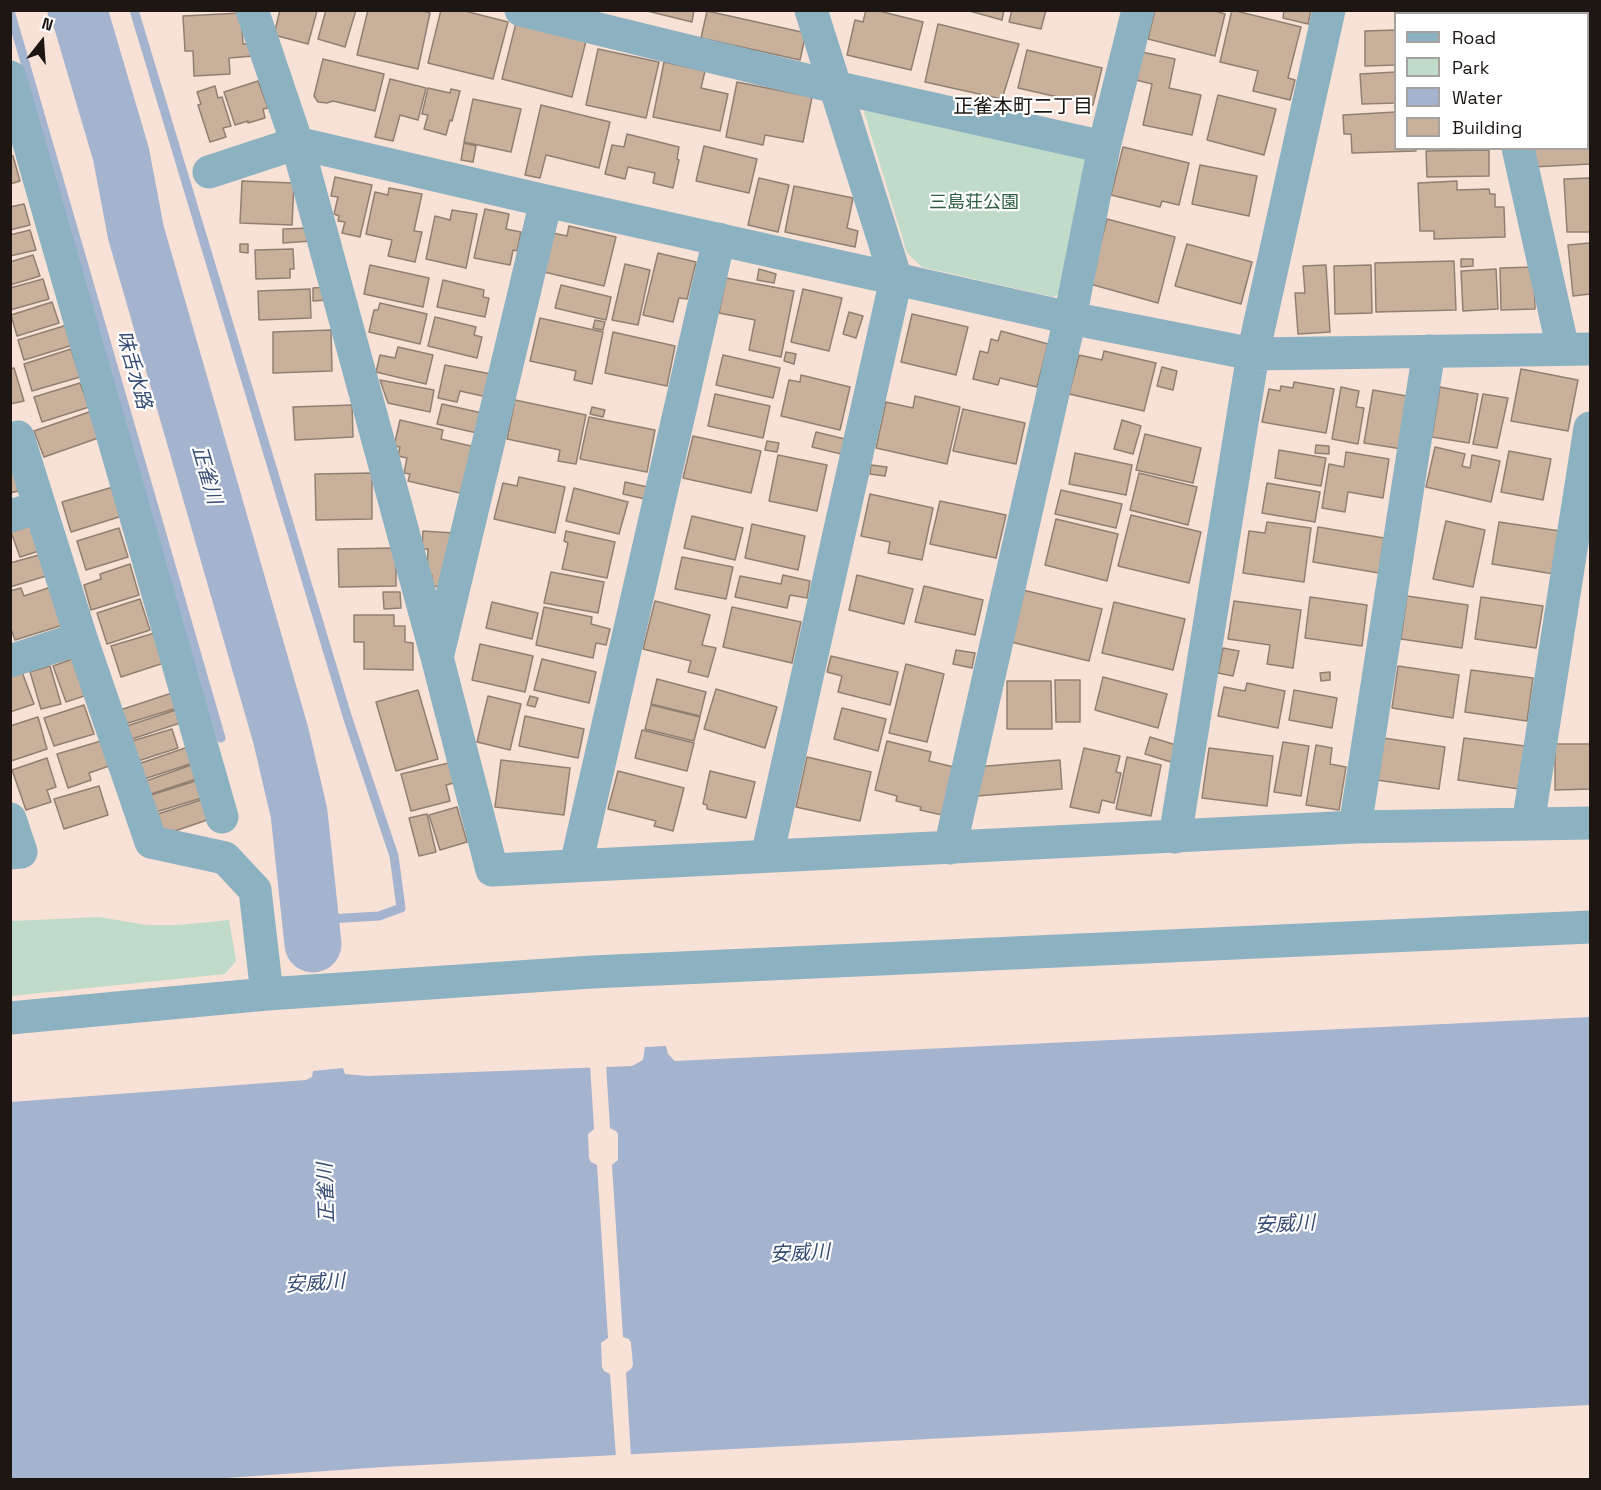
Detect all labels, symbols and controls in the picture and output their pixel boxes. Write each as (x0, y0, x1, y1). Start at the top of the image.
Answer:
north arrow (12, 12, 72, 72)
legend (1394, 12, 1589, 150)
text: N (39, 13, 56, 36)
text: Road (1452, 26, 1496, 49)
text: Park (1452, 56, 1489, 79)
text: Water (1452, 86, 1503, 109)
district label: 正雀本町二丁目 (953, 96, 1093, 120)
text: Building (1452, 116, 1522, 139)
park label: 三島荘公園 (929, 192, 1019, 214)
water label: 味舌水路 (110, 328, 156, 412)
water label: 正雀川 (186, 443, 226, 507)
water label: 正雀川 (314, 1163, 340, 1223)
water label: 安威川 (1254, 1211, 1316, 1239)
water label: 安威川 (769, 1240, 831, 1268)
water label: 安威川 (284, 1270, 346, 1298)

